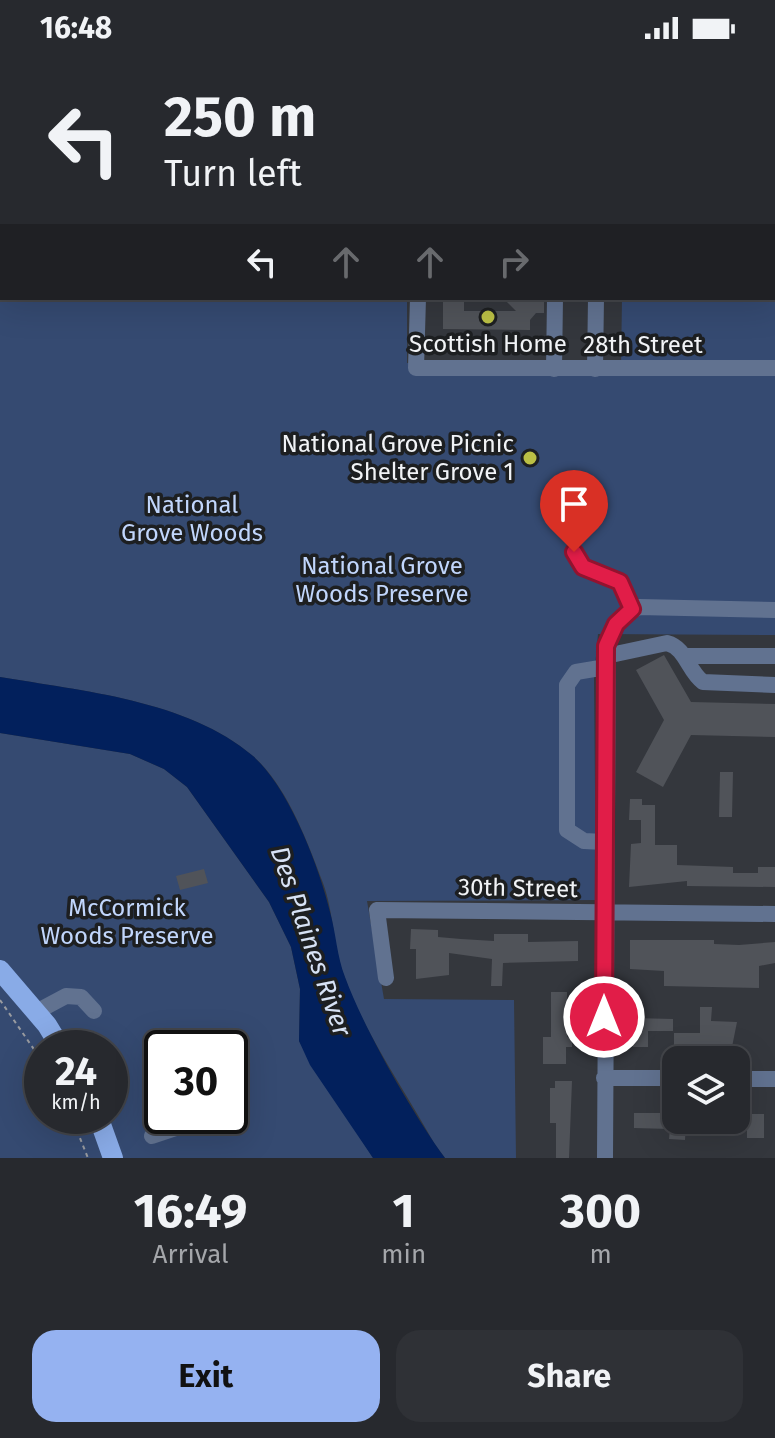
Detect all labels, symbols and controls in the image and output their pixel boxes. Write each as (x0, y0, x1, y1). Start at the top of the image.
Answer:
text: 16:48 (40, 10, 112, 46)
text: 250 m (164, 84, 316, 151)
icon: left (32, 88, 136, 192)
text: Turn left (164, 152, 302, 196)
icon: left (240, 240, 284, 284)
icon: ahead (324, 240, 368, 284)
icon: ahead (408, 240, 452, 284)
icon: right (492, 240, 536, 284)
marker: Scottish Home (479, 308, 497, 326)
place label: Scottish Home (409, 330, 567, 358)
street label: 28th Street (583, 331, 703, 359)
place label: National Grove Picnic Shelter Grove 1 (282, 430, 514, 486)
marker: National Grove Picnic Shelter Grove 1 (521, 449, 539, 467)
pin (540, 470, 608, 552)
icon: arrive (552, 482, 596, 526)
park label: National Grove Woods (121, 491, 263, 547)
park label: National Grove Woods Preserve (296, 552, 468, 608)
water label: Des Plaines River (264, 842, 358, 1041)
street label: 30th Street (458, 873, 578, 903)
park label: McCormick Woods Preserve (41, 894, 213, 950)
position arrow (562, 975, 646, 1059)
speed limit sign: 30 (144, 1030, 248, 1134)
map controls (662, 1046, 750, 1134)
button: layers (662, 1046, 750, 1134)
text: 24 (55, 1048, 97, 1096)
text: km/h (51, 1090, 101, 1114)
text: 16:49 (134, 1182, 248, 1240)
text: 1 (393, 1182, 415, 1240)
text: 300 (560, 1182, 641, 1240)
text: Arrival (153, 1239, 229, 1270)
text: min (381, 1239, 426, 1270)
text: m (589, 1239, 612, 1270)
button: Exit (32, 1330, 380, 1422)
button: Share (396, 1330, 743, 1422)

